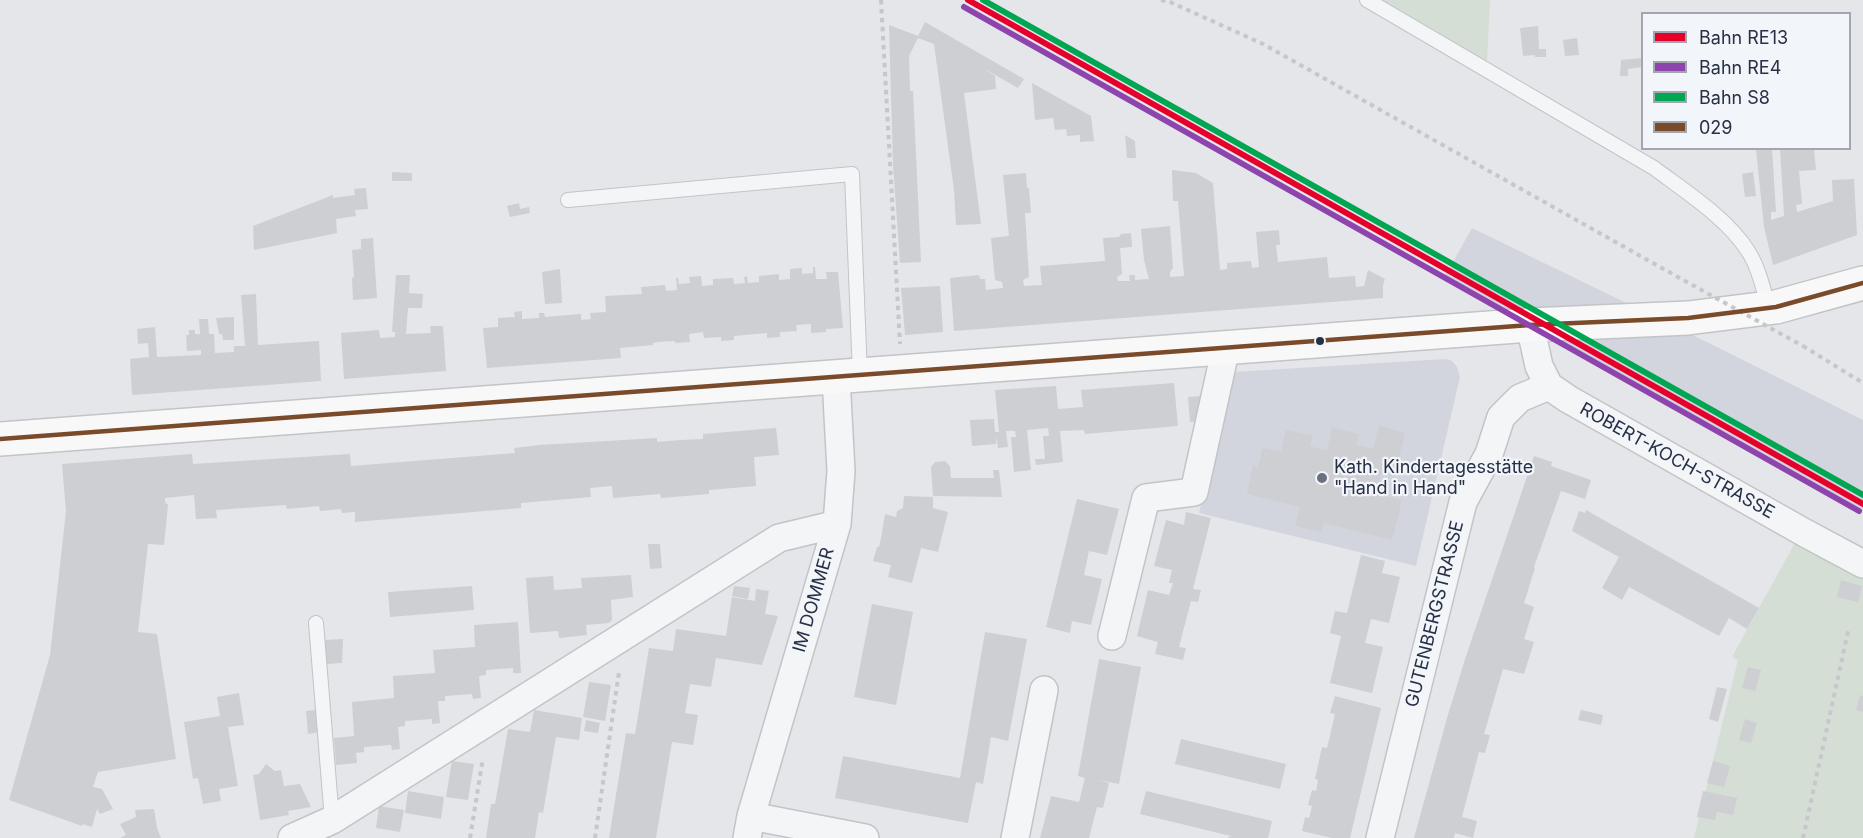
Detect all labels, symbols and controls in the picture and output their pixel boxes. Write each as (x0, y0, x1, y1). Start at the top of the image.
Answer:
legend (1641, 12, 1851, 150)
text: Bahn RE13 (1699, 27, 1788, 48)
text: Bahn RE4 (1699, 57, 1781, 78)
text: Bahn S8 (1699, 87, 1770, 108)
text: 029 (1699, 117, 1733, 138)
unlabelled marker (1314, 335, 1326, 347)
street label: ROBERT-KOCH-STRASSE (1576, 398, 1778, 524)
place label: Kath. Kindertagesstätte "Hand in Hand" (1334, 457, 1533, 500)
marker: Kath. Kindertagesstätte "Hand in Hand" (1315, 471, 1329, 485)
street label: GUTENBERGSTRASSE (1401, 518, 1469, 710)
street label: IM DOMMER (789, 545, 839, 655)

